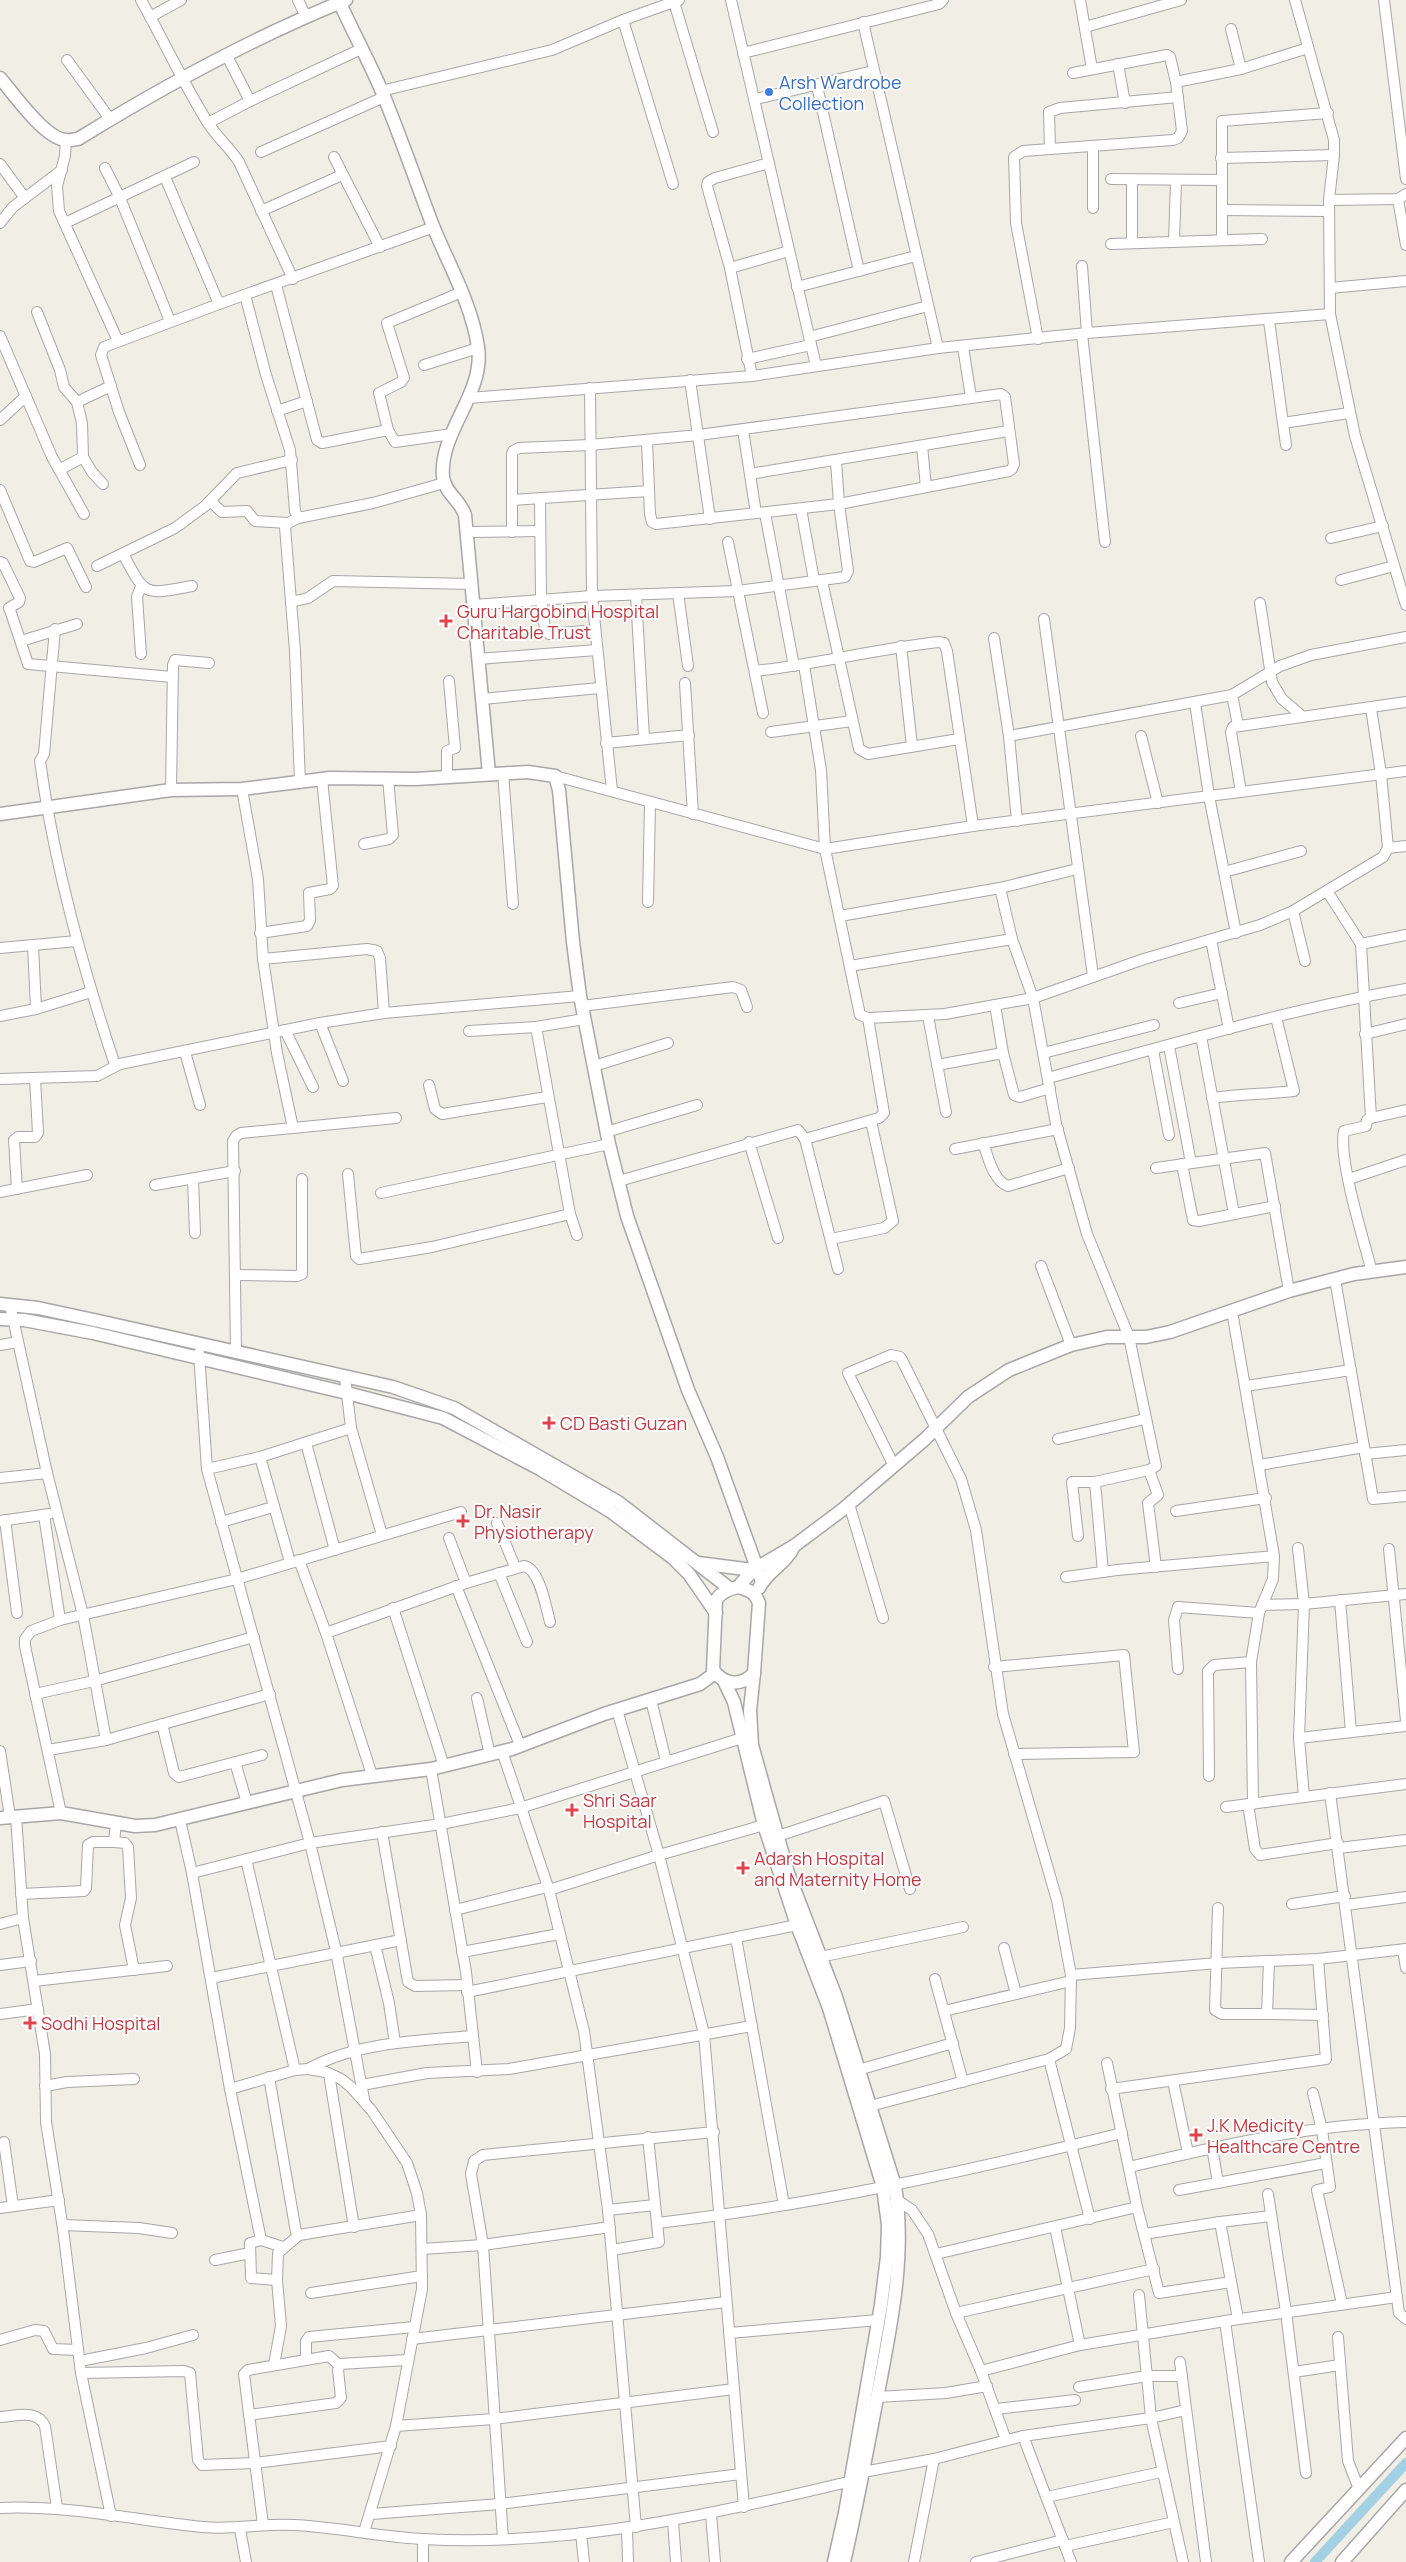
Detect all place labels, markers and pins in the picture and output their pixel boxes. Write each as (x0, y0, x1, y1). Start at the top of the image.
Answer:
place label: Arsh Wardrobe Collection (779, 70, 901, 115)
marker: Arsh Wardrobe Collection (763, 86, 775, 98)
place label: Guru Hargobind Hospital Charitable Trust (457, 599, 659, 644)
marker: Guru Hargobind Hospital Charitable Trust (439, 614, 453, 628)
place label: CD Basti Guzan (560, 1411, 687, 1435)
marker: CD Basti Guzan (542, 1416, 556, 1430)
place label: Dr. Nasir Physiotherapy (474, 1499, 594, 1544)
marker: Dr. Nasir Physiotherapy (456, 1514, 470, 1528)
place label: Shri Saar Hospital (583, 1788, 657, 1833)
marker: Shri Saar Hospital (565, 1803, 579, 1817)
place label: Adarsh Hospital and Maternity Home (754, 1846, 922, 1891)
marker: Adarsh Hospital and Maternity Home (736, 1861, 750, 1875)
place label: Sodhi Hospital (41, 2011, 161, 2035)
marker: Sodhi Hospital (23, 2016, 37, 2030)
place label: J.K Medicity Healthcare Centre (1207, 2113, 1360, 2158)
marker: J.K Medicity Healthcare Centre (1189, 2128, 1203, 2142)

